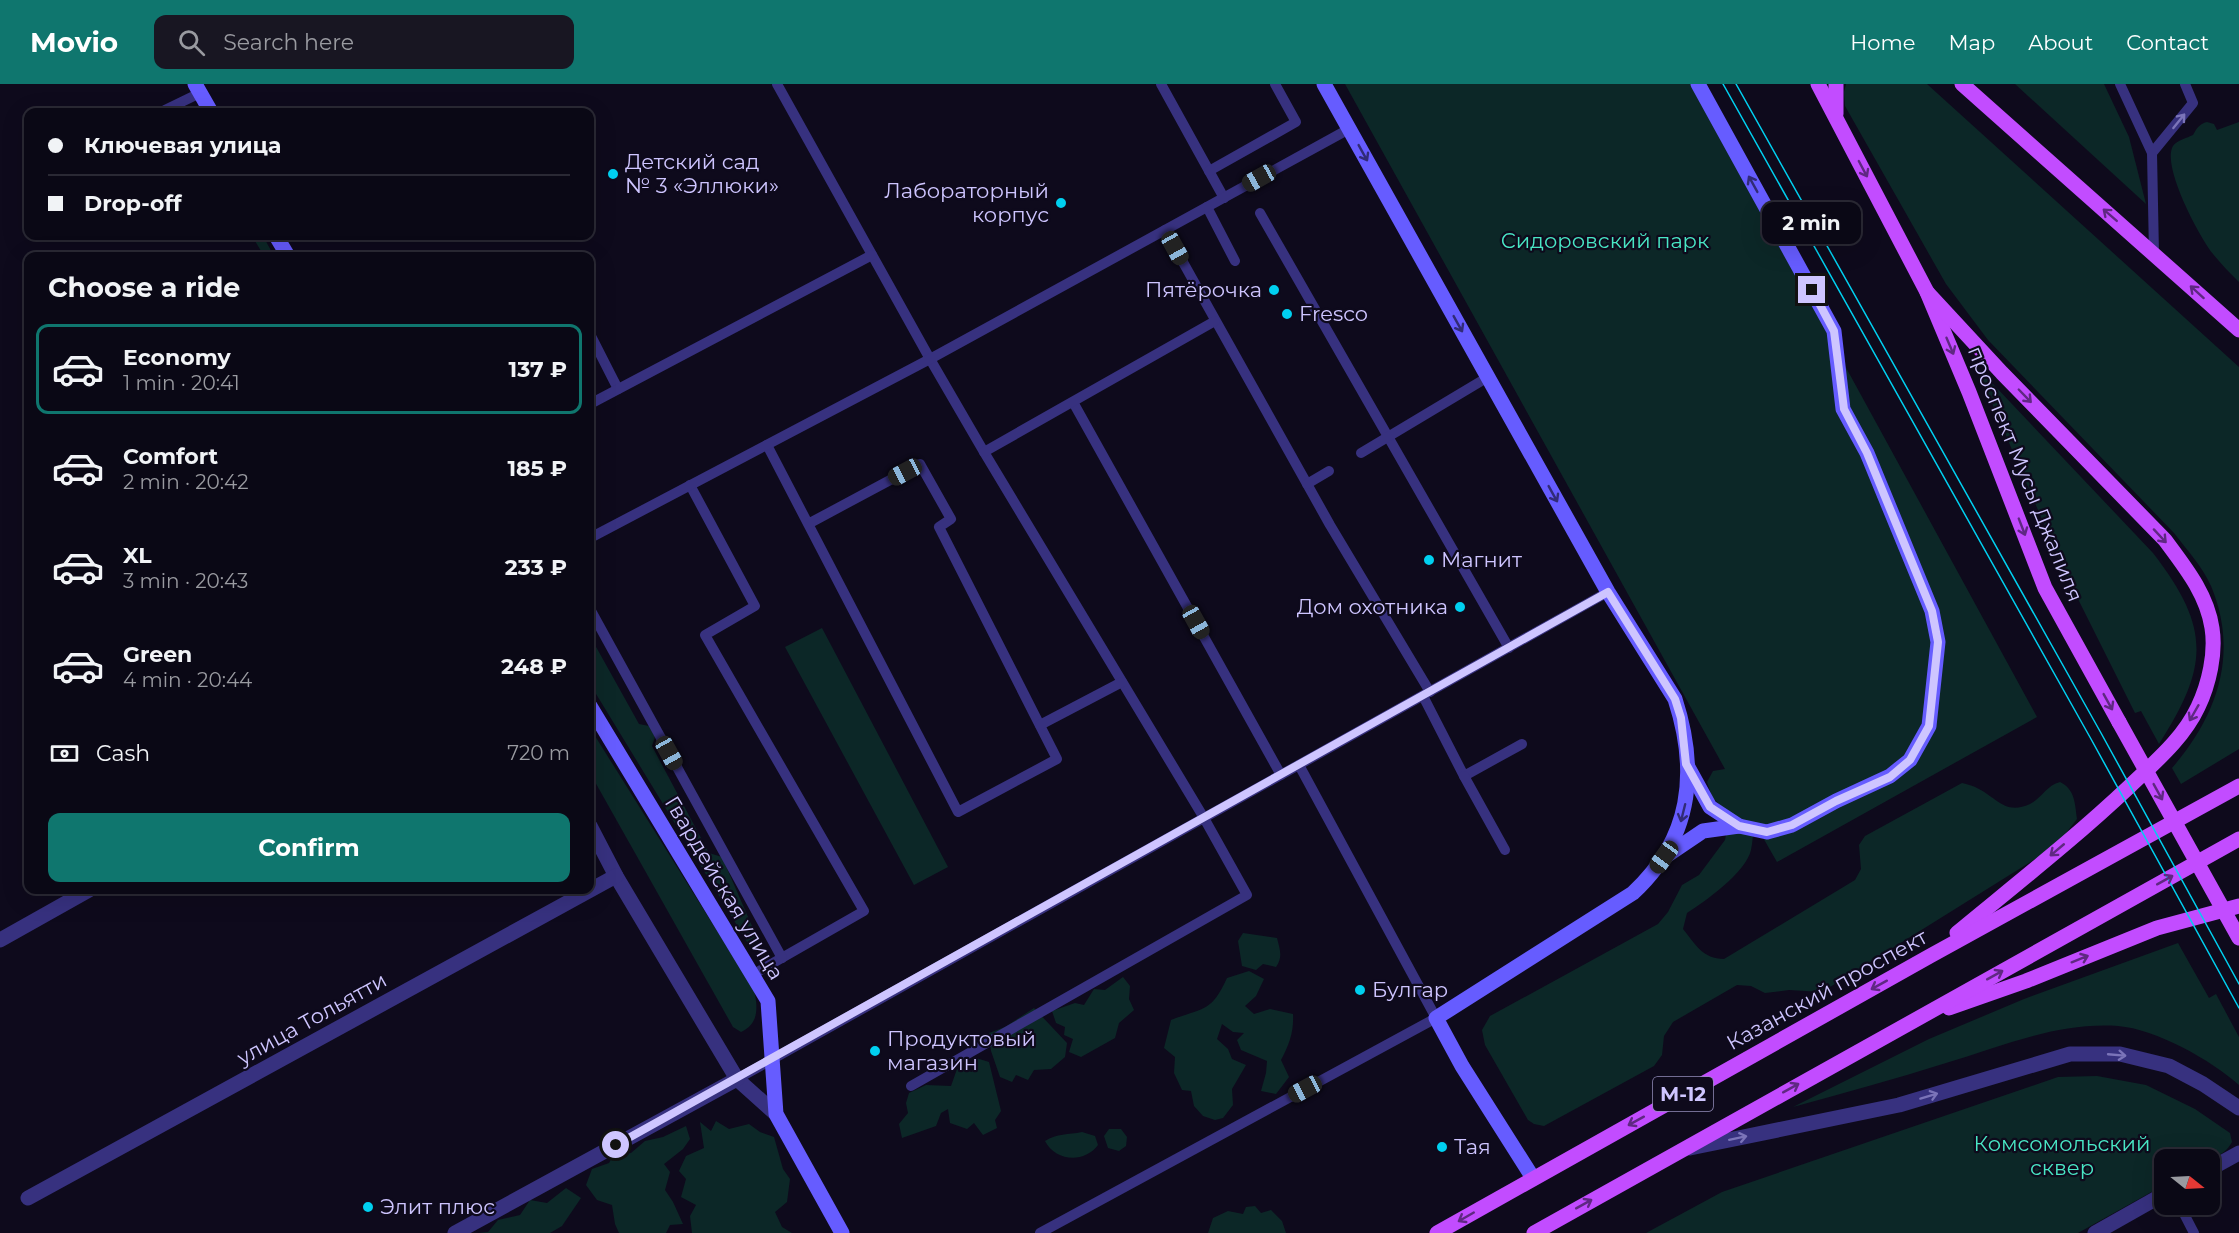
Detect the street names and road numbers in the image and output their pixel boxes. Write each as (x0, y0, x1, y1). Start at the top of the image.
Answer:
street label: проспект Мусы Джалиля (1963, 343, 2088, 605)
street label: Гвардейская улица (660, 791, 789, 984)
street label: Казанский проспект (1722, 924, 1931, 1055)
street label: улица Тольятти (232, 967, 391, 1070)
road number: М-12 (1653, 1077, 1713, 1111)

